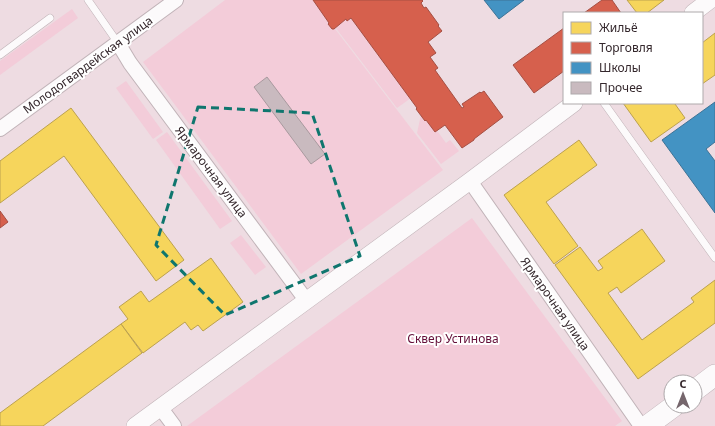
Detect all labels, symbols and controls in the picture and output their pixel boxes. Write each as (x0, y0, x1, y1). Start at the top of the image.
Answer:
street label: Молодогвардейская улица (19, 12, 156, 117)
legend (563, 12, 703, 104)
text: Жильё (599, 19, 638, 36)
text: Торговля (599, 39, 653, 56)
text: Школы (599, 59, 641, 76)
text: Прочее (599, 79, 643, 96)
street label: Ярмарочная улица (171, 123, 251, 221)
street label: Ярмарочная улица (517, 254, 594, 354)
park label: Сквер Устинова (407, 330, 499, 347)
north arrow (663, 374, 703, 414)
text: С (679, 376, 687, 391)

